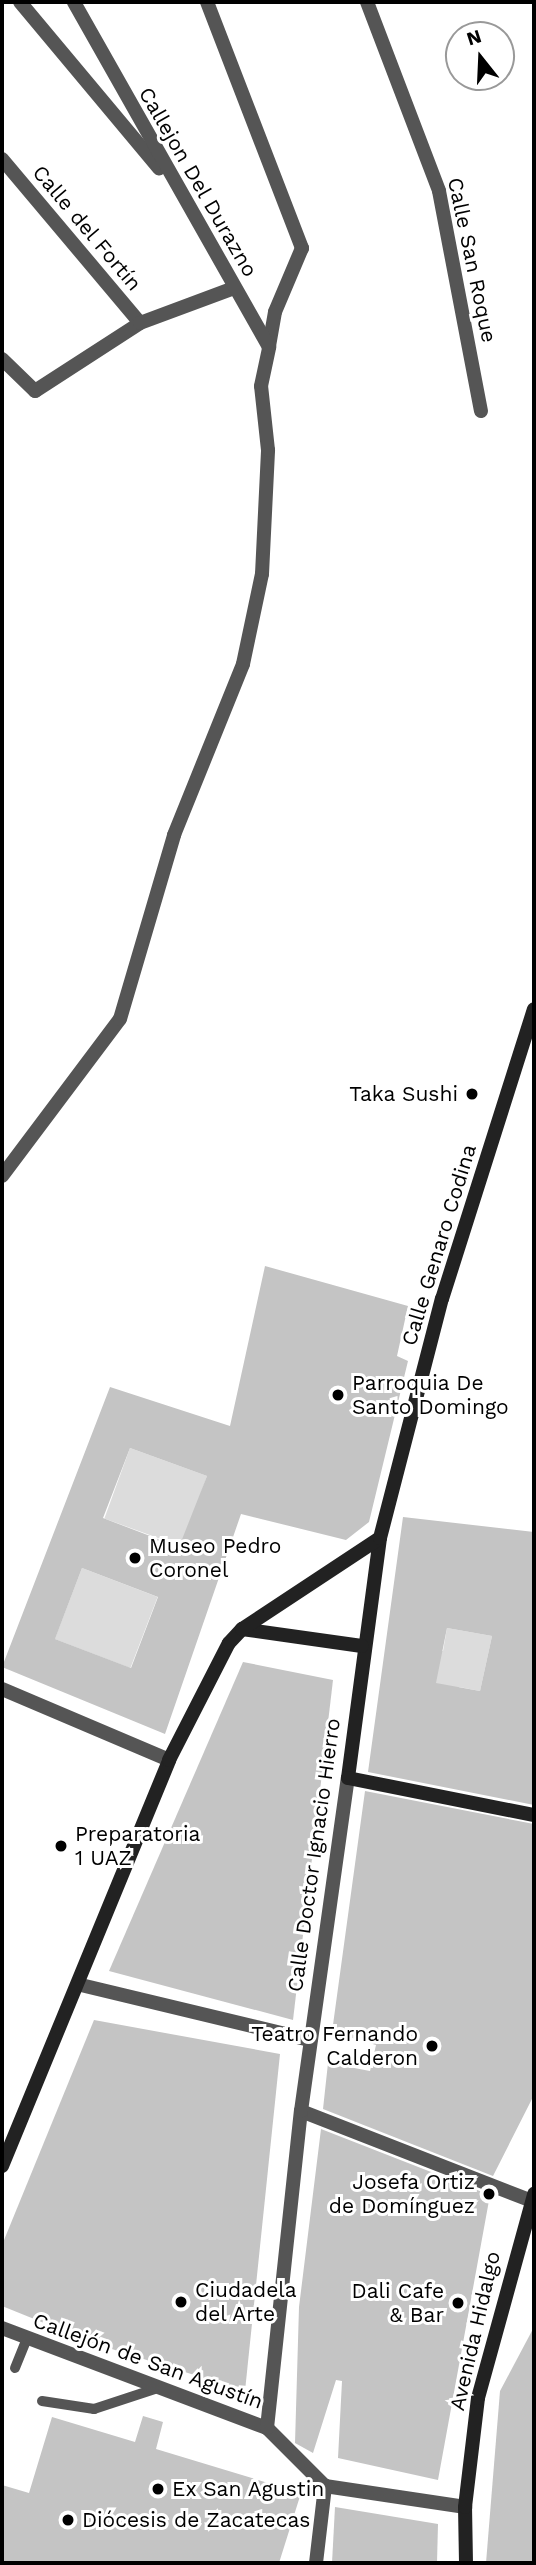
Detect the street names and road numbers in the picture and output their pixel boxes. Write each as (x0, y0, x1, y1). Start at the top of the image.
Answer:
street label: Callejon Del Durazno (133, 82, 263, 282)
street label: Calle del Fortín (27, 160, 147, 296)
street label: Calle San Roque (442, 175, 502, 345)
street label: Calle Genaro Codina (396, 1141, 482, 1349)
street label: Calle Doctor Ignacio Hierro (282, 1716, 346, 1994)
street label: Avenida Hidalgo (444, 2249, 506, 2413)
street label: Callejón de San Agustín (29, 2307, 267, 2415)

